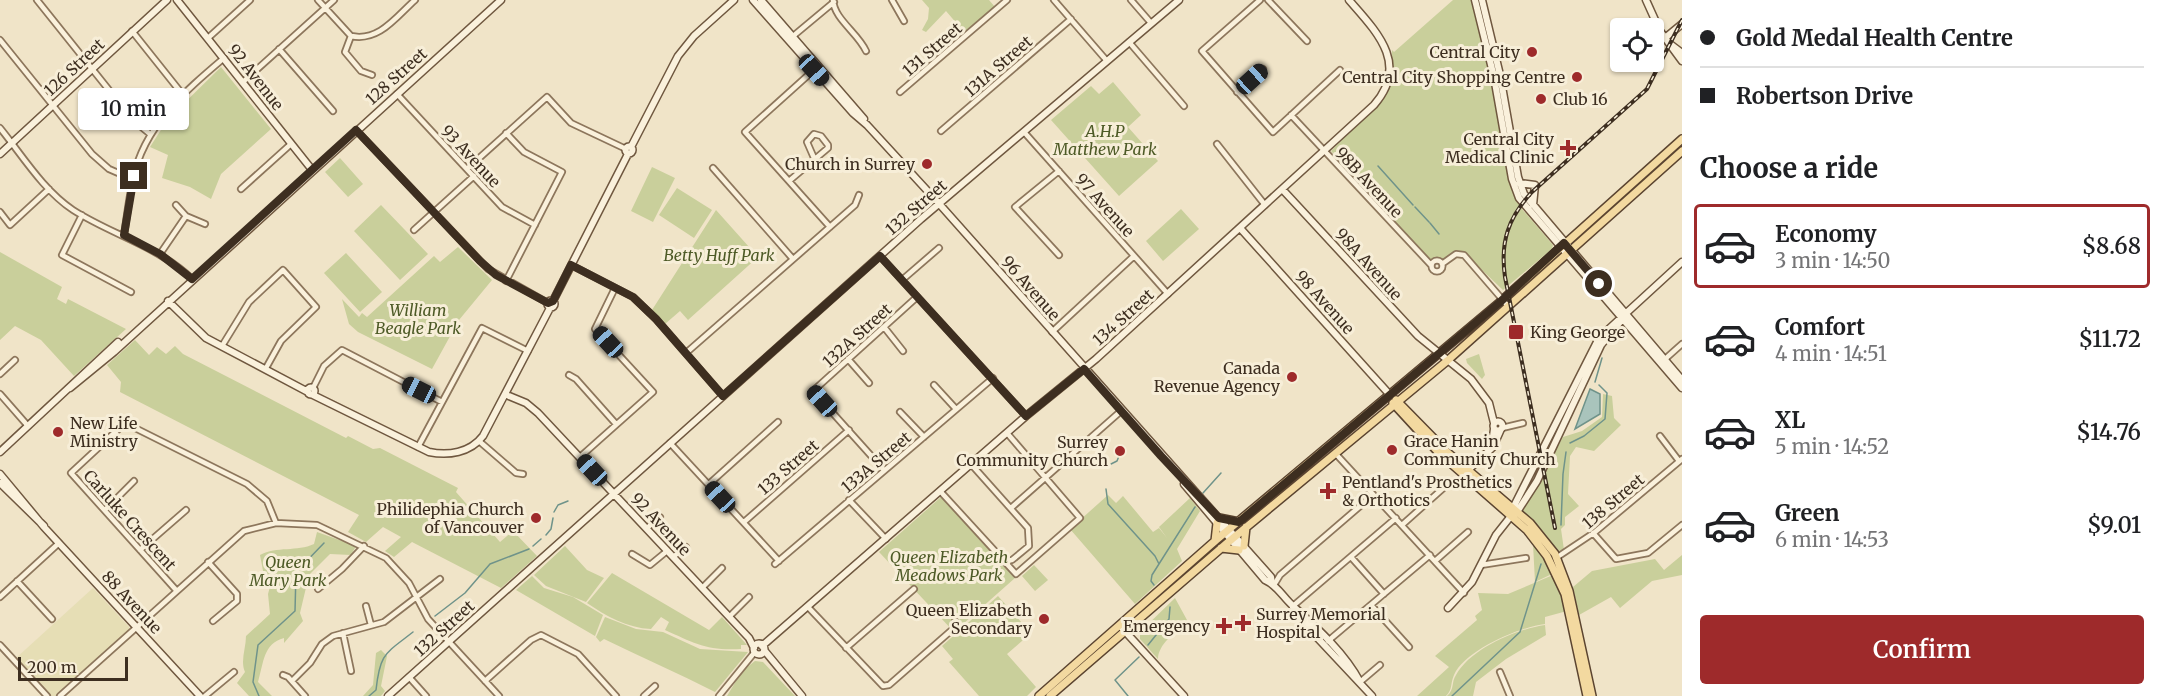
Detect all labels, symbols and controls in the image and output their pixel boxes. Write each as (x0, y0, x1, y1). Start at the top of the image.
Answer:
street label: 131 Street (898, 17, 966, 80)
map controls (1610, 18, 1664, 72)
button: locate (1610, 18, 1664, 72)
text: Gold Medal Health Centre (1736, 24, 2013, 52)
street label: 131A Street (960, 31, 1037, 101)
street label: 126 Street (40, 33, 109, 100)
street label: 92 Avenue (224, 40, 288, 114)
place label: Central City (1429, 42, 1521, 62)
street label: 128 Street (361, 43, 431, 109)
marker: Central City (1525, 45, 1539, 59)
car (795, 51, 833, 89)
car (1233, 60, 1271, 98)
place label: Central City Shopping Centre (1342, 67, 1565, 87)
marker: Central City Shopping Centre (1570, 70, 1584, 84)
text: Robertson Drive (1736, 82, 1913, 110)
callout: 10 min (78, 89, 190, 131)
place label: Club 16 (1553, 89, 1608, 109)
marker: Club 16 (1534, 92, 1548, 106)
text: 10 min (101, 96, 166, 121)
street label: 93 Avenue (437, 121, 505, 191)
park label: A.H.P Matthew Park (1052, 121, 1157, 159)
place label: Central City Medical Clinic (1445, 129, 1555, 167)
marker: Central City Medical Clinic (1559, 139, 1577, 157)
street label: 98B Avenue (1331, 142, 1407, 222)
text: Choose a ride (1700, 151, 1878, 185)
place label: Church in Surrey (785, 154, 916, 174)
marker: Church in Surrey (920, 157, 934, 171)
route end (120, 162, 147, 189)
street label: 97 Avenue (1071, 169, 1139, 241)
street label: 132 Street (881, 175, 951, 239)
icon: car (1703, 219, 1757, 273)
text: Economy (1775, 220, 1876, 248)
street label: 98A Avenue (1331, 224, 1407, 304)
text: $8.68 (2082, 232, 2141, 260)
park label: Betty Huff Park (663, 245, 775, 265)
text: 3 min · 14:50 (1775, 248, 1890, 273)
street label: 96 Avenue (997, 252, 1065, 324)
street label: 98 Avenue (1291, 266, 1359, 338)
route start (1585, 270, 1612, 297)
street label: 134 Street (1088, 284, 1158, 350)
street label: 132A Street (818, 298, 896, 371)
park label: William Beagle Park (375, 300, 461, 338)
icon: car (1703, 312, 1757, 366)
text: Comfort (1775, 313, 1865, 341)
place label: King George (1530, 322, 1625, 342)
car (589, 323, 627, 361)
marker: King George (1507, 323, 1525, 341)
text: $11.72 (2078, 325, 2141, 353)
text: 4 min · 14:51 (1775, 341, 1887, 366)
place label: Canada Revenue Agency (1154, 358, 1281, 396)
marker: Canada Revenue Agency (1285, 370, 1299, 384)
car (399, 374, 439, 406)
car (803, 382, 841, 420)
icon: car (1703, 405, 1757, 459)
text: XL (1775, 406, 1805, 434)
place label: New Life Ministry (70, 413, 138, 451)
text: $14.76 (2076, 418, 2141, 446)
marker: New Life Ministry (51, 425, 65, 439)
street label: 133A Street (837, 427, 916, 497)
place label: Grace Hanin Community Church (1404, 431, 1556, 469)
place label: Surrey Community Church (956, 432, 1109, 470)
text: 5 min · 14:52 (1775, 434, 1889, 459)
street label: 133 Street (754, 435, 823, 499)
marker: Grace Hanin Community Church (1385, 443, 1399, 457)
marker: Surrey Community Church (1113, 444, 1127, 458)
car (573, 451, 611, 489)
street label: Carluke Crescent (79, 465, 181, 575)
street label: 138 Street (1578, 469, 1649, 533)
place label: Pentland's Prosthetics & Orthotics (1342, 472, 1513, 510)
car (701, 478, 739, 516)
marker: Pentland's Prosthetics & Orthotics (1319, 482, 1337, 500)
street label: 92 Avenue (627, 488, 695, 560)
icon: car (1703, 498, 1757, 552)
place label: Philidephia Church of Vancouver (377, 499, 524, 537)
text: Green (1775, 499, 1839, 527)
marker: Philidephia Church of Vancouver (529, 511, 543, 525)
text: $9.01 (2087, 511, 2141, 539)
text: 6 min · 14:53 (1775, 527, 1889, 552)
park label: Queen Elizabeth Meadows Park (890, 547, 1008, 585)
park label: Queen Mary Park (249, 552, 327, 590)
street label: 88 Avenue (98, 566, 166, 638)
street label: 132 Street (410, 595, 479, 660)
place label: Queen Elizabeth Secondary (906, 600, 1033, 638)
place label: Surrey Memorial Hospital (1256, 604, 1386, 642)
marker: Queen Elizabeth Secondary (1037, 612, 1051, 626)
marker: Surrey Memorial Hospital (1234, 614, 1252, 632)
button: Confirm (1700, 615, 2144, 684)
place label: Emergency (1123, 616, 1211, 636)
marker: Emergency (1215, 617, 1233, 635)
scale bar (18, 654, 128, 682)
text: 200 m (27, 657, 77, 677)

